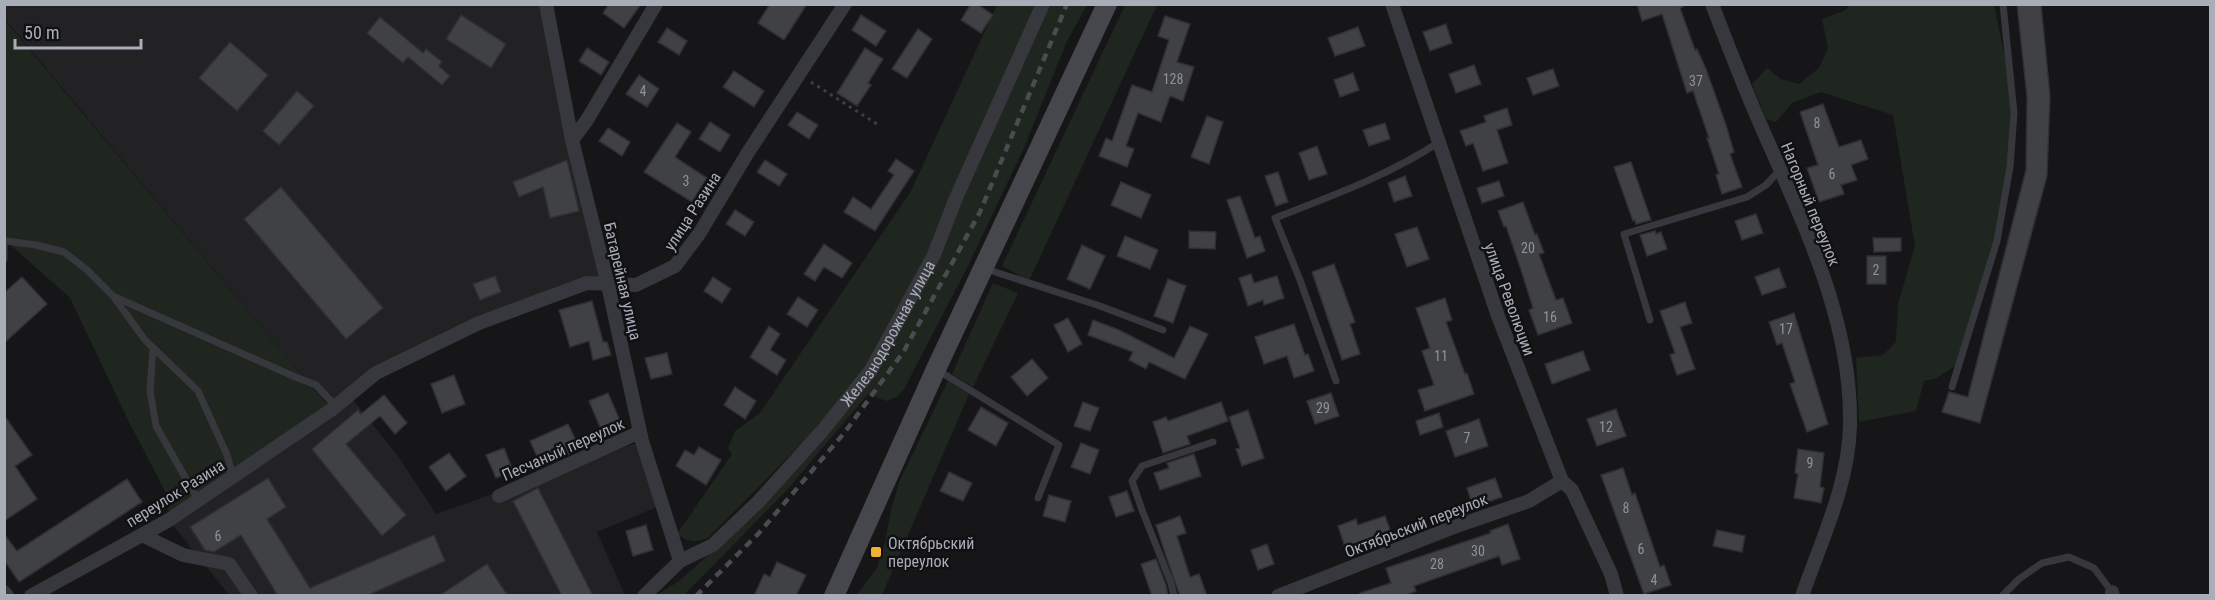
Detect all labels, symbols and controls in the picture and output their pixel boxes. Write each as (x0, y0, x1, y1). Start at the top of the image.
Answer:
scale bar (15, 12, 141, 50)
text: 50 m (24, 22, 59, 43)
house number: 128 (1163, 71, 1183, 87)
house number: 37 (1689, 73, 1703, 89)
house number: 4 (640, 83, 647, 99)
house number: 8 (1814, 115, 1821, 131)
street label: Нагорный переулок (1777, 140, 1844, 269)
house number: 6 (1829, 166, 1836, 182)
street label: улица Разина (660, 168, 725, 254)
house number: 3 (683, 173, 689, 189)
street label: Батарейная улица (600, 220, 645, 342)
street label: улица Революции (1480, 240, 1539, 358)
house number: 20 (1521, 240, 1535, 256)
street label: Железнодорожная улица (837, 257, 939, 410)
house number: 2 (1873, 262, 1880, 278)
house number: 16 (1543, 309, 1557, 325)
house number: 17 (1779, 321, 1793, 337)
house number: 11 (1434, 348, 1448, 364)
house number: 29 (1316, 400, 1330, 416)
street label: Песчаный переулок (499, 414, 628, 485)
house number: 12 (1599, 419, 1613, 435)
house number: 7 (1464, 430, 1471, 446)
house number: 9 (1807, 455, 1813, 471)
street label: переулок Разина (123, 456, 228, 531)
street label: Октябрьский переулок (1342, 489, 1490, 561)
house number: 8 (1623, 500, 1630, 516)
house number: 6 (215, 528, 222, 544)
place label: Октябрьский переулок (888, 534, 974, 571)
house number: 6 (1638, 541, 1645, 557)
house number: 30 (1471, 543, 1485, 559)
marker: Октябрьский переулок (869, 545, 883, 559)
house number: 28 (1430, 556, 1444, 572)
house number: 4 (1651, 572, 1658, 588)

